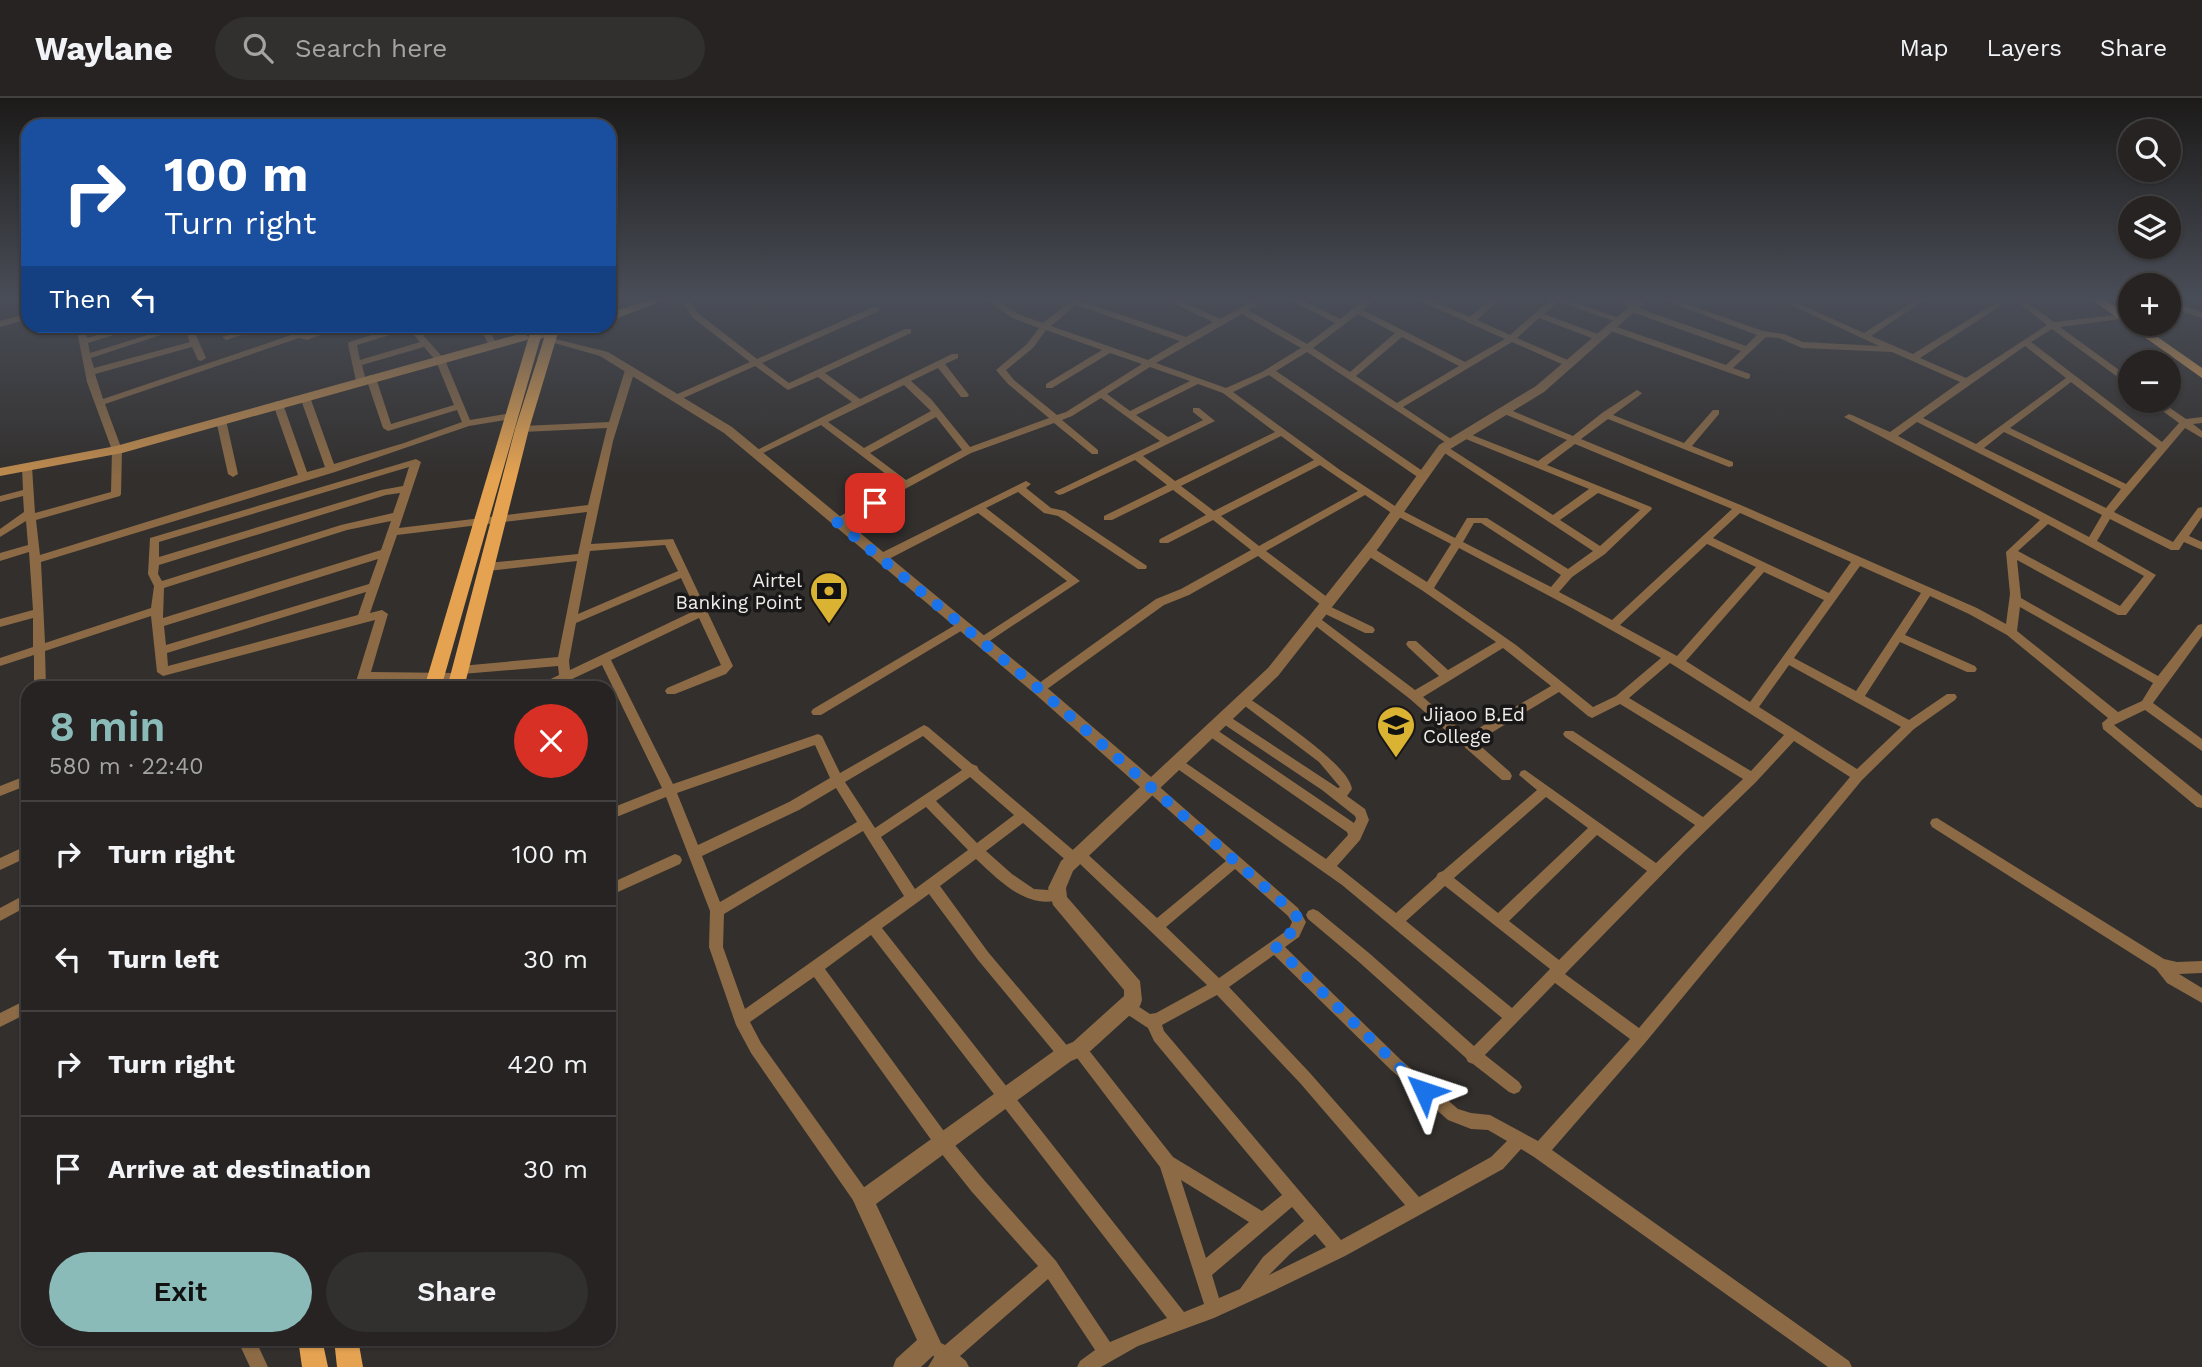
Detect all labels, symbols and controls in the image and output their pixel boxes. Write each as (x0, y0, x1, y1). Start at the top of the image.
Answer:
search box (215, 17, 705, 80)
text: Waylane (35, 29, 173, 68)
icon: search (239, 29, 277, 67)
text: Search here (295, 33, 447, 63)
text: Map (1900, 34, 1948, 62)
text: Layers (1986, 34, 2062, 62)
text: Share (2100, 34, 2167, 62)
map controls (2118, 119, 2181, 413)
button: search (2118, 119, 2181, 182)
text: 100 m (164, 145, 308, 203)
icon: right (49, 147, 140, 238)
button: layers (2118, 196, 2181, 259)
text: Turn right (164, 204, 316, 242)
button: + (2118, 273, 2181, 336)
icon: left (125, 280, 163, 318)
text: Then (49, 284, 111, 314)
button: − (2118, 350, 2181, 413)
pin (845, 473, 905, 533)
icon: arrive (856, 484, 894, 522)
place label: Airtel Banking Point (675, 569, 802, 614)
bank icon: Airtel Banking Point (808, 570, 850, 625)
text: 8 min (49, 702, 166, 751)
place label: Jijaoo B.Ed College (1423, 703, 1525, 748)
button: close (514, 704, 588, 778)
school or university icon: Jijaoo B.Ed College (1375, 704, 1417, 759)
text: 580 m · 22:40 (49, 753, 204, 780)
icon: right (49, 835, 87, 873)
text: Turn right (108, 839, 235, 869)
text: 100 m (512, 839, 588, 869)
icon: left (49, 940, 87, 978)
text: Turn left (108, 944, 219, 974)
text: 30 m (523, 944, 588, 974)
icon: right (49, 1045, 87, 1083)
text: Turn right (108, 1049, 235, 1079)
text: 420 m (507, 1049, 588, 1079)
position arrow (1387, 1054, 1461, 1128)
icon: arrive (49, 1150, 87, 1188)
text: Arrive at destination (108, 1154, 371, 1184)
text: 30 m (523, 1154, 588, 1184)
button: Exit (49, 1252, 312, 1332)
button: Share (326, 1252, 588, 1332)

